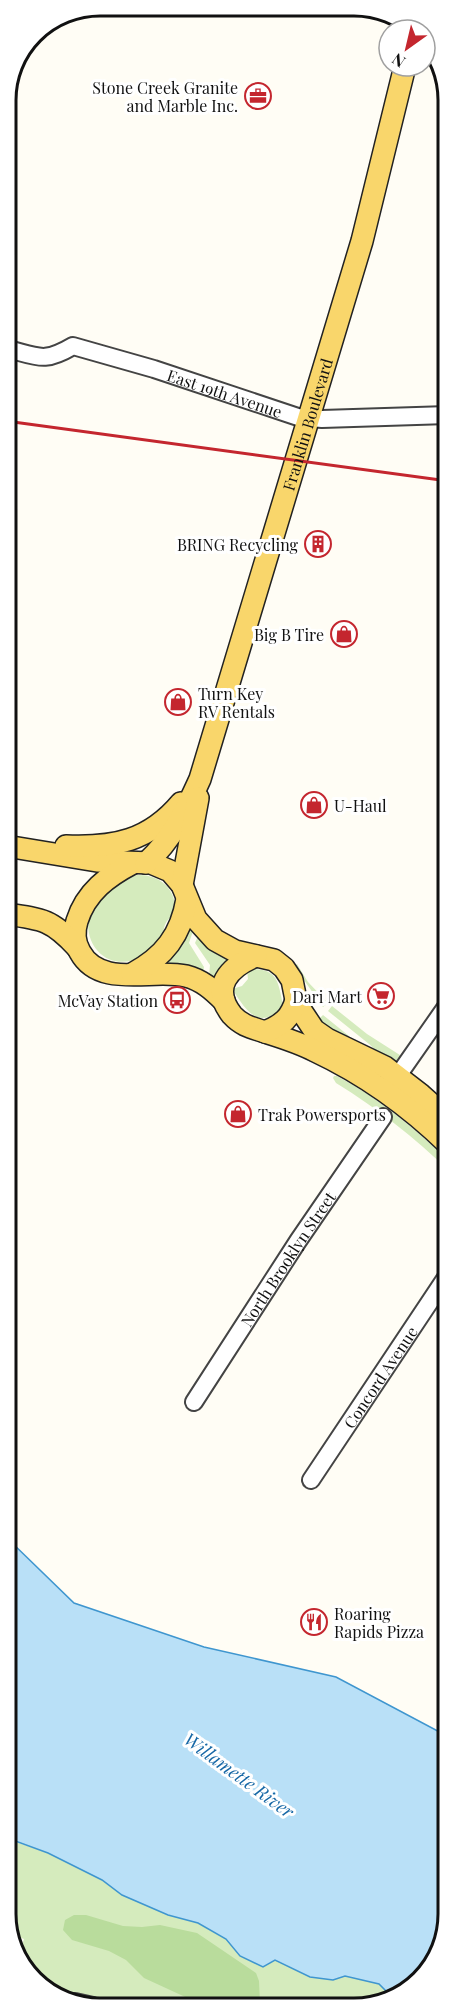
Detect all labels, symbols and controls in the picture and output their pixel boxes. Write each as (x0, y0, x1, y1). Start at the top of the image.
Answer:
north arrow (377, 18, 437, 78)
text: N (387, 49, 409, 73)
place label: Stone Creek Granite and Marble Inc. (92, 77, 238, 116)
office icon: Stone Creek Granite and Marble Inc. (243, 81, 273, 111)
street label: Franklin Boulevard (277, 356, 337, 493)
street label: East 19th Avenue (165, 364, 285, 422)
building icon: BRING Recycling (303, 529, 333, 559)
place label: BRING Recycling (177, 534, 299, 555)
shop icon: Big B Tire (329, 619, 359, 649)
place label: Big B Tire (254, 624, 324, 645)
place label: Turn Key RV Rentals (198, 683, 275, 722)
shop icon: Turn Key RV Rentals (163, 687, 193, 717)
shop icon: U-Haul (299, 790, 329, 820)
place label: U-Haul (334, 795, 387, 816)
supermarket icon: Dari Mart (366, 981, 396, 1011)
bus stop icon: McVay Station (162, 985, 192, 1015)
place label: Dari Mart (292, 986, 362, 1007)
place label: McVay Station (58, 990, 158, 1011)
shop icon: Trak Powersports (223, 1099, 253, 1129)
place label: Trak Powersports (258, 1104, 386, 1125)
street label: North Brooklyn Street (235, 1187, 340, 1330)
street label: Concord Avenue (338, 1322, 421, 1432)
place label: Roaring Rapids Pizza (334, 1603, 424, 1642)
restaurant icon: Roaring Rapids Pizza (299, 1607, 329, 1637)
water label: Willamette River (179, 1727, 300, 1824)

